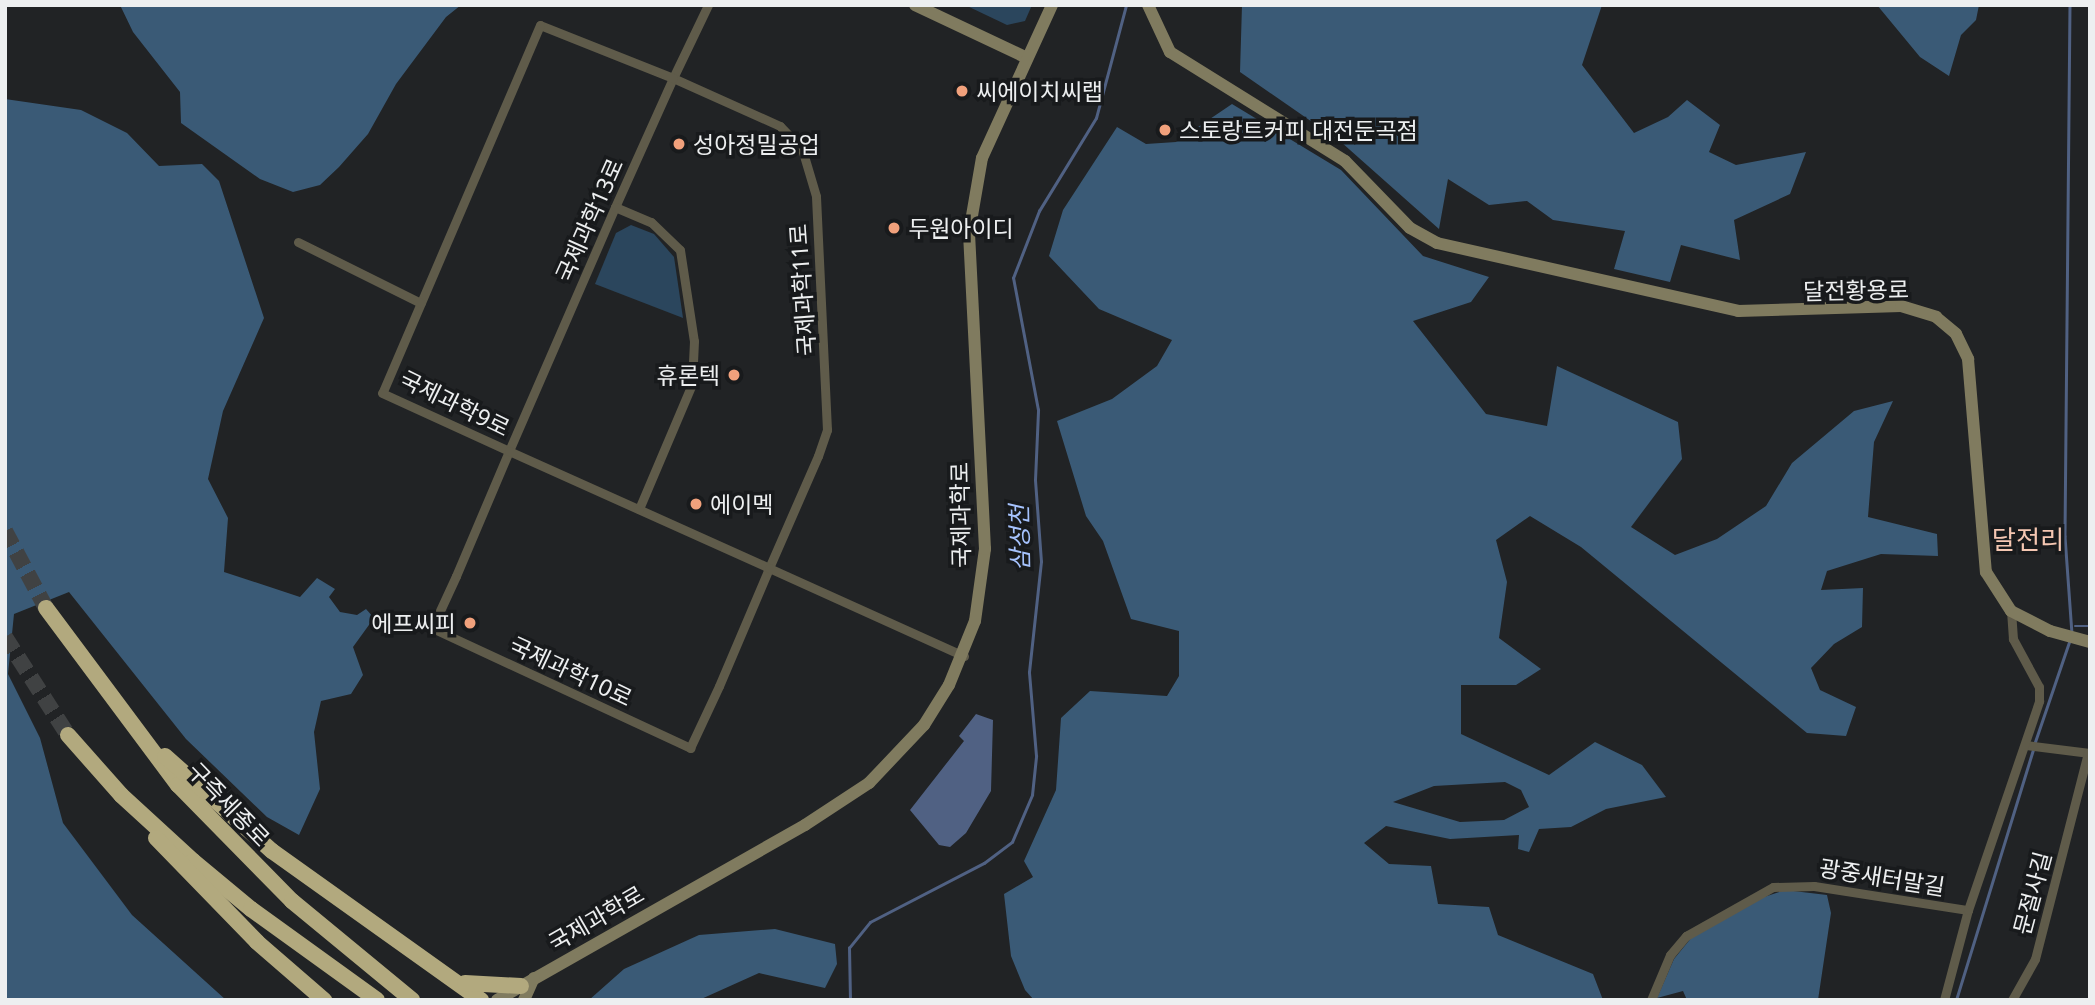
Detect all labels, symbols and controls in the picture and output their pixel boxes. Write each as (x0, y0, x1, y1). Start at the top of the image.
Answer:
place label: 씨에이치씨랩 (976, 77, 1103, 105)
marker: 씨에이치씨랩 (954, 83, 970, 99)
place label: 스토랑트커피 대전둔곡점 (1179, 116, 1418, 144)
marker: 스토랑트커피 대전둔곡점 (1157, 122, 1173, 138)
place label: 성아정밀공업 (693, 130, 820, 158)
marker: 성아정밀공업 (671, 136, 687, 152)
street label: 국제과학13로 (550, 154, 628, 286)
place label: 두원아이디 (908, 214, 1014, 242)
marker: 두원아이디 (886, 220, 902, 236)
street label: 국제과학11로 (784, 223, 820, 357)
street label: 달전황용로 (1803, 275, 1909, 305)
place label: 휴론텍 (657, 361, 720, 389)
street label: 국제과학9로 (395, 365, 515, 441)
marker: 휴론텍 (726, 367, 742, 383)
street label: 국제과학로 (945, 462, 975, 568)
place label: 에이멕 (710, 490, 773, 518)
marker: 에이멕 (688, 496, 704, 512)
water label: 삼성천 (1004, 505, 1034, 571)
district label: 달전리 (1992, 524, 2064, 556)
place label: 에프씨피 (371, 609, 456, 637)
marker: 에프씨피 (462, 615, 478, 631)
street label: 국제과학10로 (505, 631, 637, 711)
street label: 구즉세종로 (182, 756, 276, 852)
street label: 문절사길 (2008, 849, 2056, 937)
street label: 광중새터말길 (1817, 853, 1947, 901)
street label: 국제과학로 (543, 880, 649, 956)

